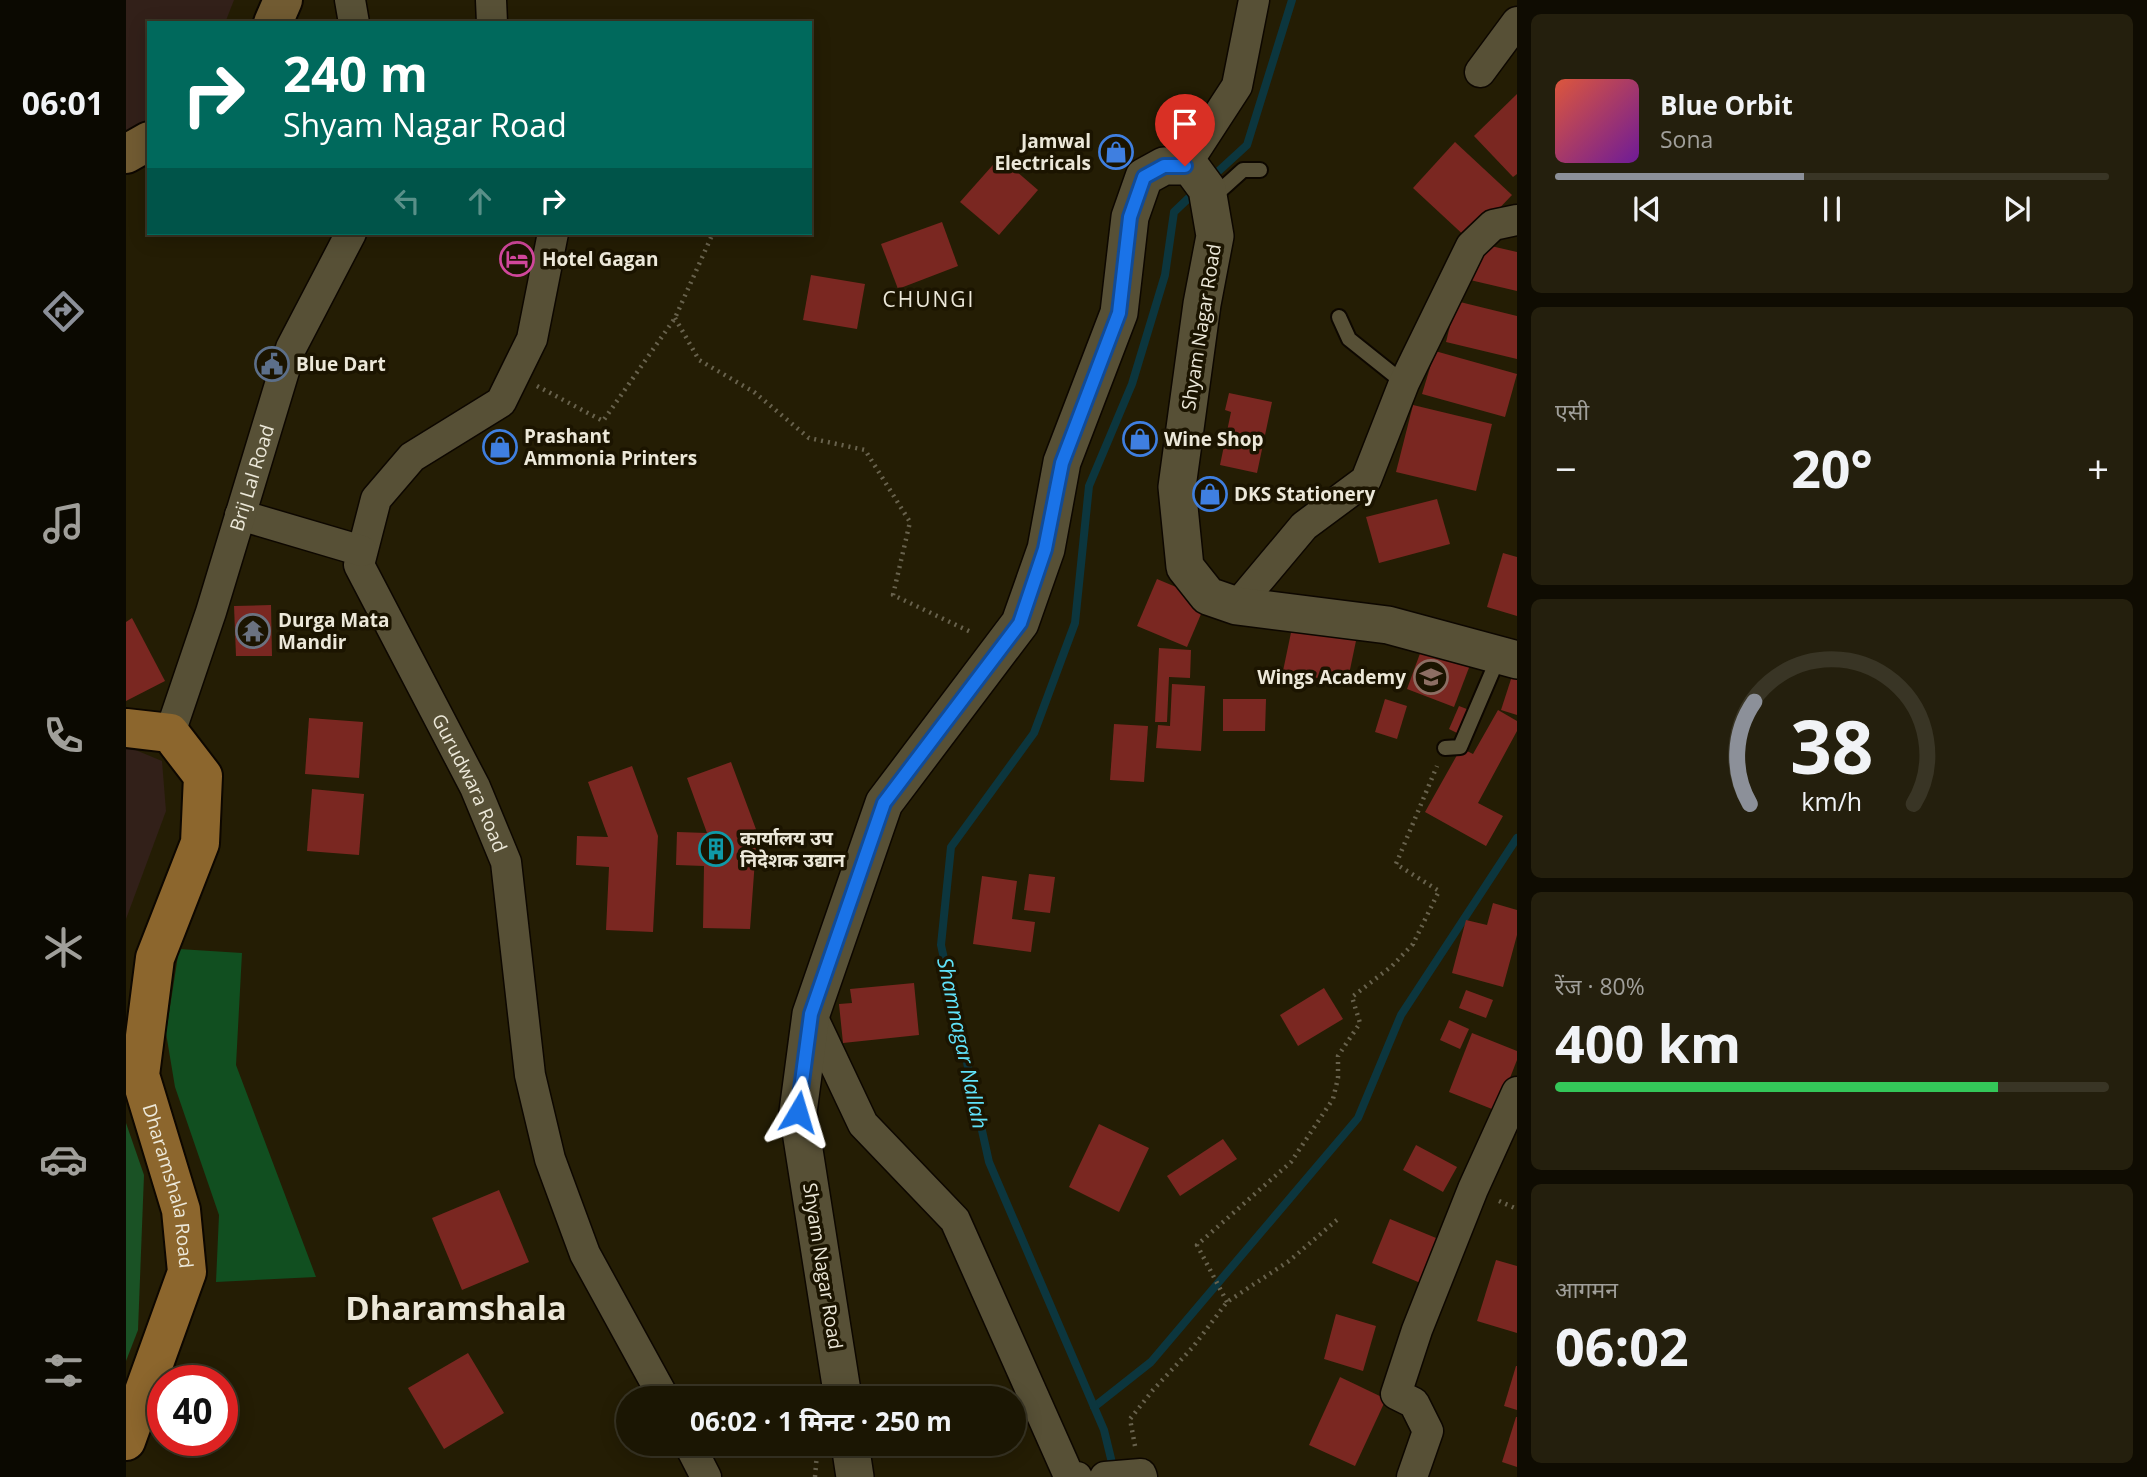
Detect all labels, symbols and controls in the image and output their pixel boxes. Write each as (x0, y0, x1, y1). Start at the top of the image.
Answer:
text: 240 m (283, 40, 428, 106)
icon: right (168, 49, 259, 140)
text: 06:01 (22, 81, 104, 124)
text: Blue Orbit (1660, 87, 1793, 123)
pin (1155, 94, 1215, 166)
text: Shyam Nagar Road (283, 103, 567, 146)
icon: arrive (1166, 105, 1204, 143)
text: Sona (1660, 123, 1713, 155)
place label: Jamwal Electricals (994, 128, 1091, 176)
shop icon: Jamwal Electricals (1097, 133, 1135, 171)
icon: left (388, 182, 426, 220)
icon: ahead (461, 182, 499, 220)
icon: right (534, 182, 572, 220)
icon: previous (1628, 190, 1666, 228)
icon: pause (1813, 190, 1851, 228)
icon: next (1998, 190, 2036, 228)
hotel icon: Hotel Gagan (498, 240, 536, 278)
street label: Shyam Nagar Road (1175, 242, 1227, 412)
place label: Hotel Gagan (542, 246, 658, 272)
district label: CHUNGI (883, 285, 975, 313)
icon: directions (39, 287, 88, 336)
public building icon: Blue Dart (253, 345, 291, 383)
place label: Blue Dart (296, 351, 386, 377)
text: एसी (1555, 395, 1589, 427)
shop icon: Wine Shop (1121, 420, 1159, 458)
street label: Brij Lal Road (223, 421, 280, 534)
place label: Prashant Ammonia Printers (524, 423, 697, 471)
place label: Wine Shop (1164, 426, 1264, 452)
shop icon: Prashant Ammonia Printers (481, 428, 519, 466)
text: 20° (1791, 432, 1873, 503)
text: − (1555, 442, 1577, 494)
text: + (2087, 442, 2109, 494)
shop icon: DKS Stationery (1191, 475, 1229, 513)
place label: DKS Stationery (1234, 481, 1375, 507)
icon: music (39, 499, 88, 548)
place label: Durga Mata Mandir (278, 607, 389, 655)
temple icon: Durga Mata Mandir (234, 612, 272, 650)
school or university icon: Wings Academy (1412, 658, 1450, 696)
place label: Wings Academy (1257, 664, 1406, 690)
text: 38 (1790, 697, 1874, 796)
street label: Gurudwara Road (426, 709, 514, 856)
icon: phone (39, 711, 88, 760)
text: km/h (1802, 784, 1862, 818)
place label: कार्यालय उप निदेशक उद्यान (740, 825, 845, 873)
building icon: कार्यालय उप निदेशक उद्यान (697, 830, 735, 868)
icon: climate (39, 923, 88, 972)
water label: Shamnagar Nallah (931, 955, 995, 1131)
text: रेंज · 80% (1555, 970, 1645, 1002)
text: 400 km (1555, 1007, 1741, 1078)
position arrow (761, 1075, 835, 1149)
street label: Dharamshala Road (136, 1100, 200, 1269)
icon: car (39, 1135, 88, 1184)
street label: Shyam Nagar Road (797, 1181, 849, 1351)
text: आगमन (1555, 1273, 1618, 1305)
district label: Dharamshala (345, 1285, 567, 1330)
text: 06:02 (1555, 1310, 1689, 1381)
icon: filters (39, 1346, 88, 1395)
speed limit sign: 40 (147, 1365, 238, 1456)
text: 06:02 · 1 मिनट · 250 m (690, 1403, 952, 1439)

